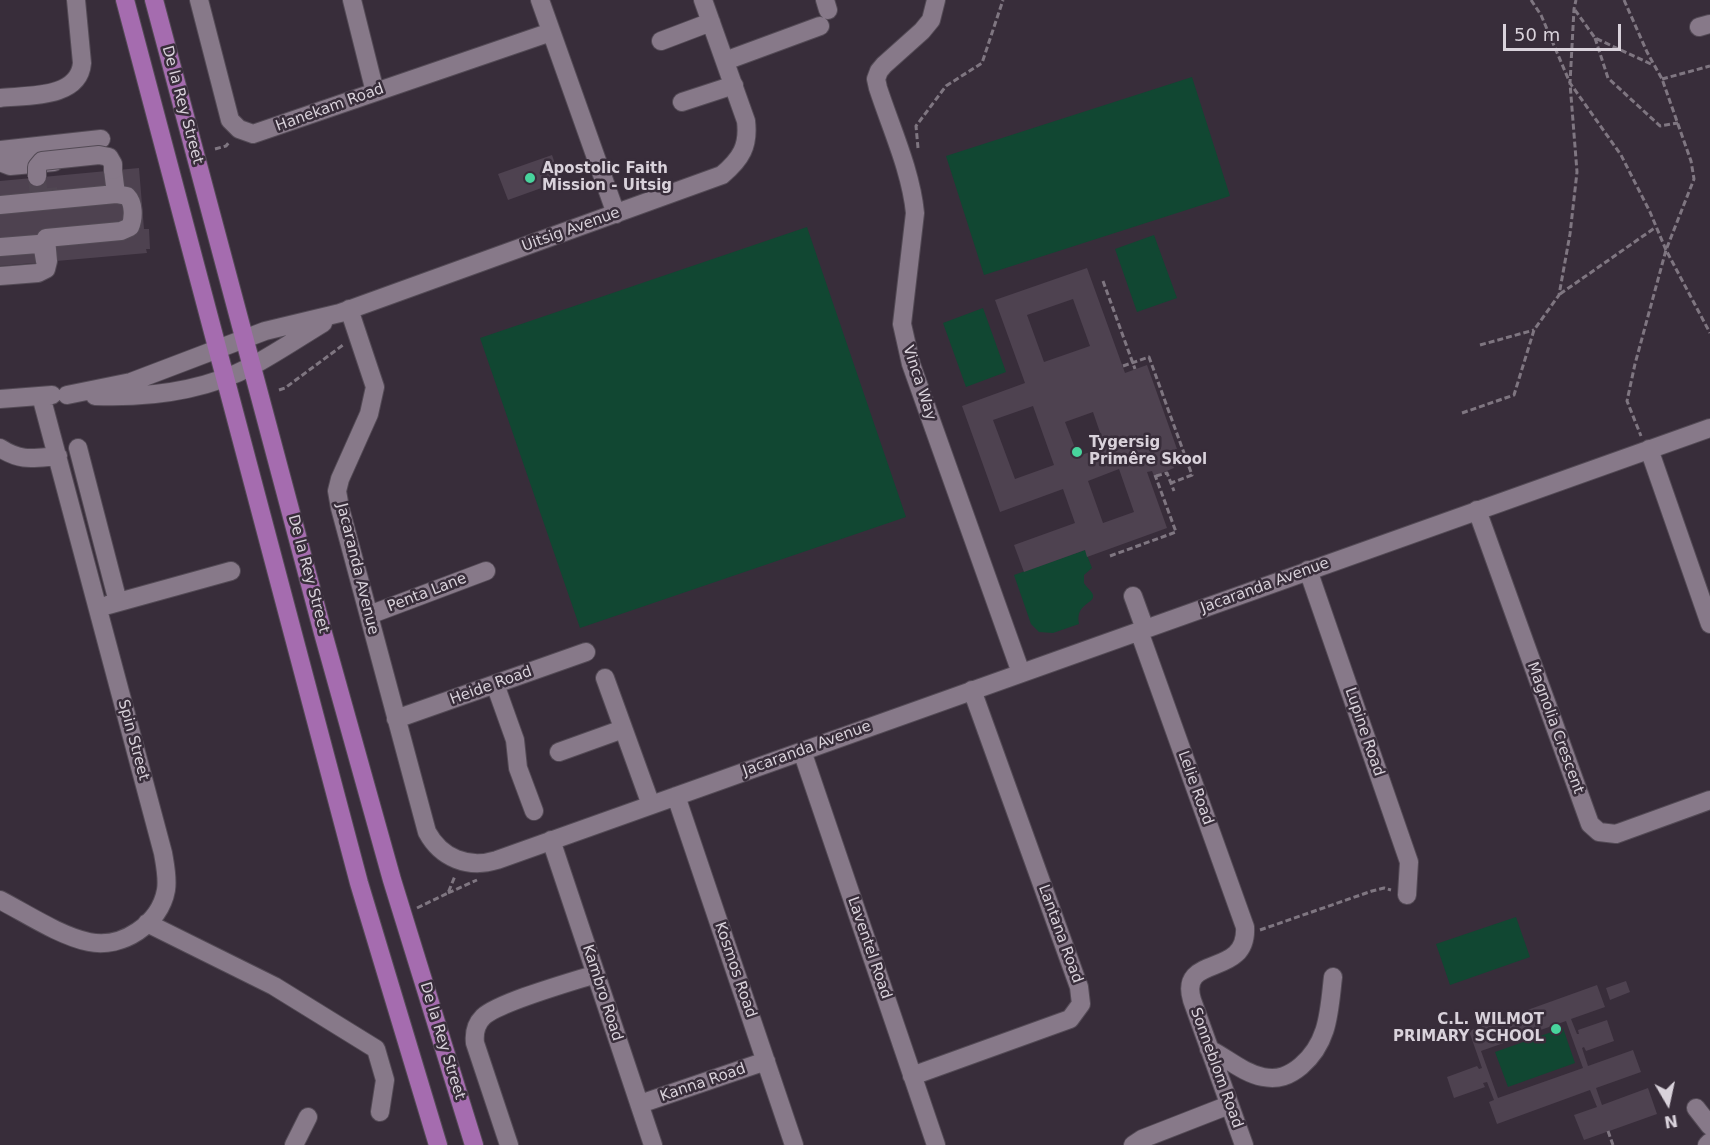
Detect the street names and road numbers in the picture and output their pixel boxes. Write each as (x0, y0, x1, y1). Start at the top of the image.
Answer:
street label: De la Rey Street (158, 44, 206, 166)
street label: Hanekam Road (273, 80, 387, 136)
street label: Uitsig Avenue (520, 204, 622, 256)
street label: Vinca Way (898, 343, 940, 423)
street label: Jacaranda Avenue (332, 501, 382, 637)
street label: De la Rey Street (284, 513, 332, 635)
street label: Jacaranda Avenue (1198, 554, 1332, 618)
street label: Penta Lane (385, 570, 469, 616)
street label: Magnolia Crescent (1523, 660, 1587, 796)
street label: Heide Road (448, 663, 534, 709)
street label: Lupine Road (1340, 685, 1388, 779)
street label: Spin Street (114, 698, 152, 782)
street label: Jacaranda Avenue (740, 717, 874, 781)
street label: Lelie Road (1173, 749, 1217, 827)
street label: Lantana Road (1034, 882, 1086, 986)
street label: Laventel Road (843, 895, 895, 1001)
street label: Kosmos Road (710, 920, 760, 1020)
street label: Kambro Road (578, 943, 626, 1043)
street label: De la Rey Street (416, 980, 468, 1102)
street label: Sonneblom Road (1186, 1005, 1246, 1131)
street label: Kanna Road (658, 1060, 748, 1106)

